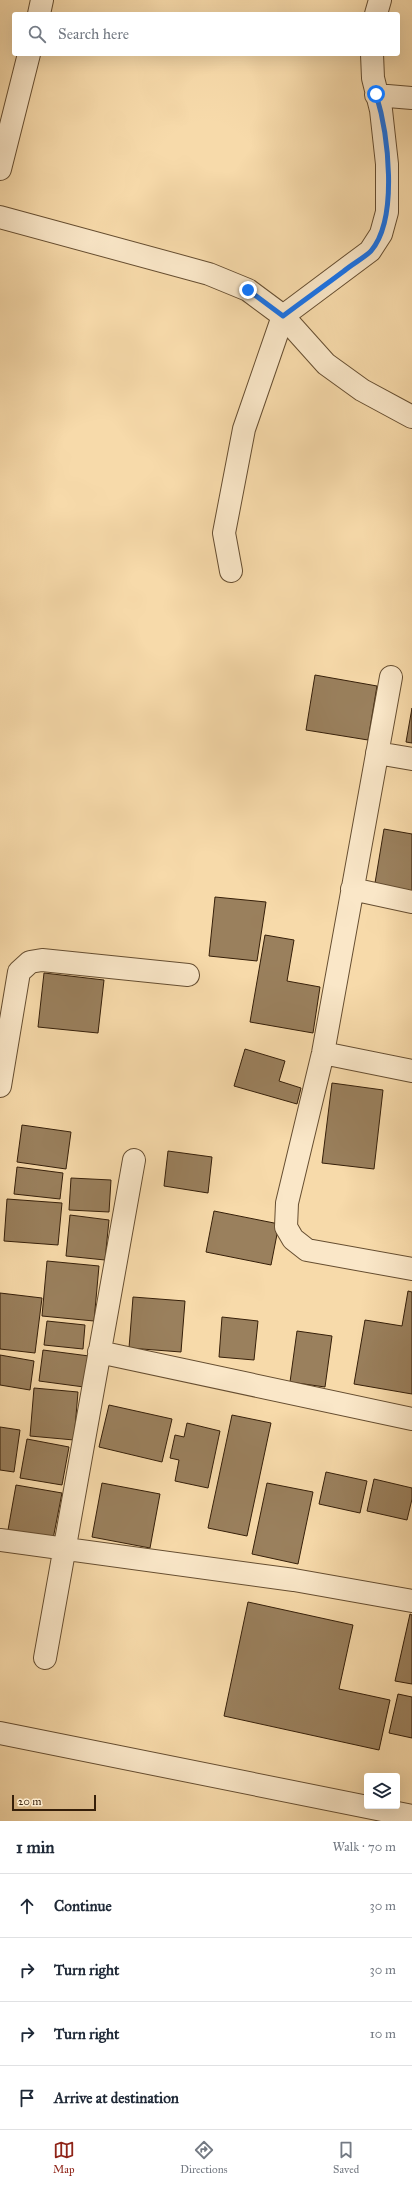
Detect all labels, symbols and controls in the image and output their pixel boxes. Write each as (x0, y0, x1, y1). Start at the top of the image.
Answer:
search box (12, 12, 400, 56)
icon: search (26, 23, 48, 45)
text: Search here (58, 25, 129, 43)
route start (367, 85, 385, 103)
route end (239, 281, 257, 299)
map controls (364, 1773, 400, 1809)
button: layers (364, 1773, 400, 1809)
scale bar (12, 1793, 96, 1812)
text: 20 m (18, 1795, 41, 1808)
text: 1 min (16, 1837, 55, 1858)
text: Walk · 70 m (333, 1839, 396, 1855)
icon: ahead (16, 1895, 38, 1917)
text: Continue (54, 1897, 112, 1915)
text: 30 m (370, 1898, 396, 1914)
icon: right (16, 1959, 38, 1981)
text: Turn right (54, 1961, 119, 1979)
text: 30 m (370, 1962, 396, 1978)
icon: right (16, 2023, 38, 2045)
text: Turn right (54, 2025, 119, 2043)
text: 10 m (370, 2026, 396, 2042)
icon: arrive (16, 2087, 38, 2109)
text: Arrive at destination (54, 2089, 179, 2107)
tab: Map (53, 2139, 75, 2176)
tab: Directions (180, 2139, 228, 2176)
tab: Saved (333, 2139, 359, 2176)

